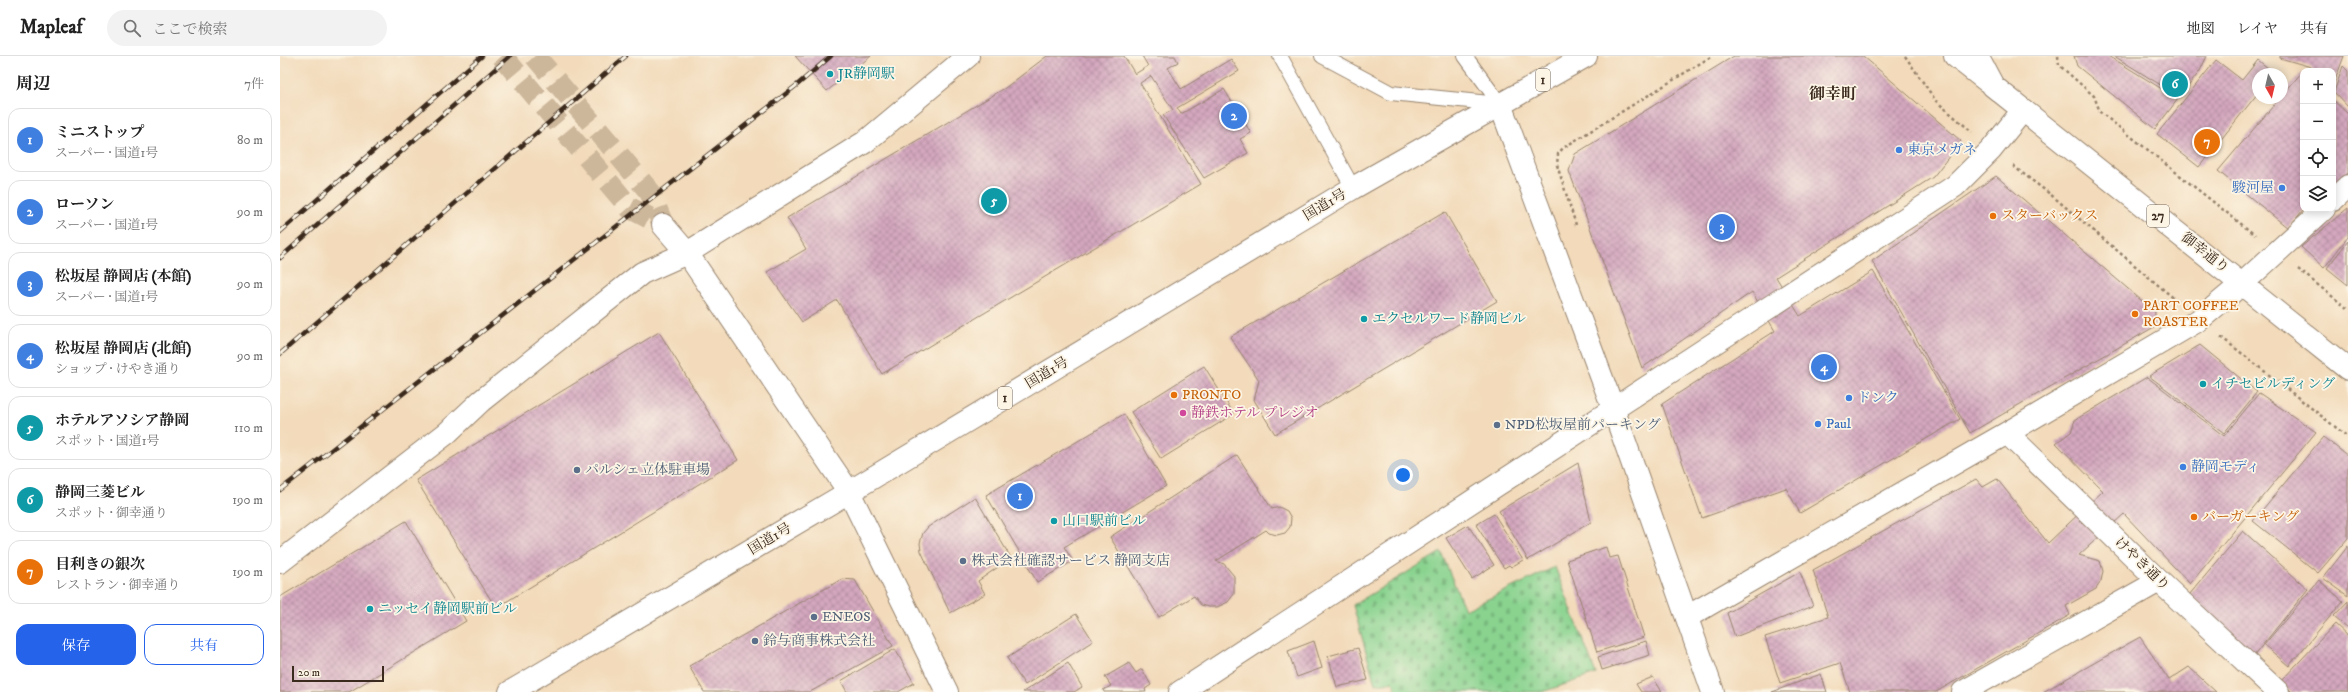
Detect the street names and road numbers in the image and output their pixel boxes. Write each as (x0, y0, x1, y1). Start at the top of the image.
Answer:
road number: 1 (1536, 69, 1550, 91)
street label: 国道1号 (1300, 185, 1350, 225)
road number: 27 (2147, 205, 2169, 227)
street label: 御幸通り (2177, 229, 2233, 277)
street label: 国道1号 (1022, 353, 1072, 393)
road number: 1 (998, 387, 1012, 409)
street label: 国道1号 (745, 519, 795, 559)
street label: けやき通り (2111, 533, 2173, 595)

